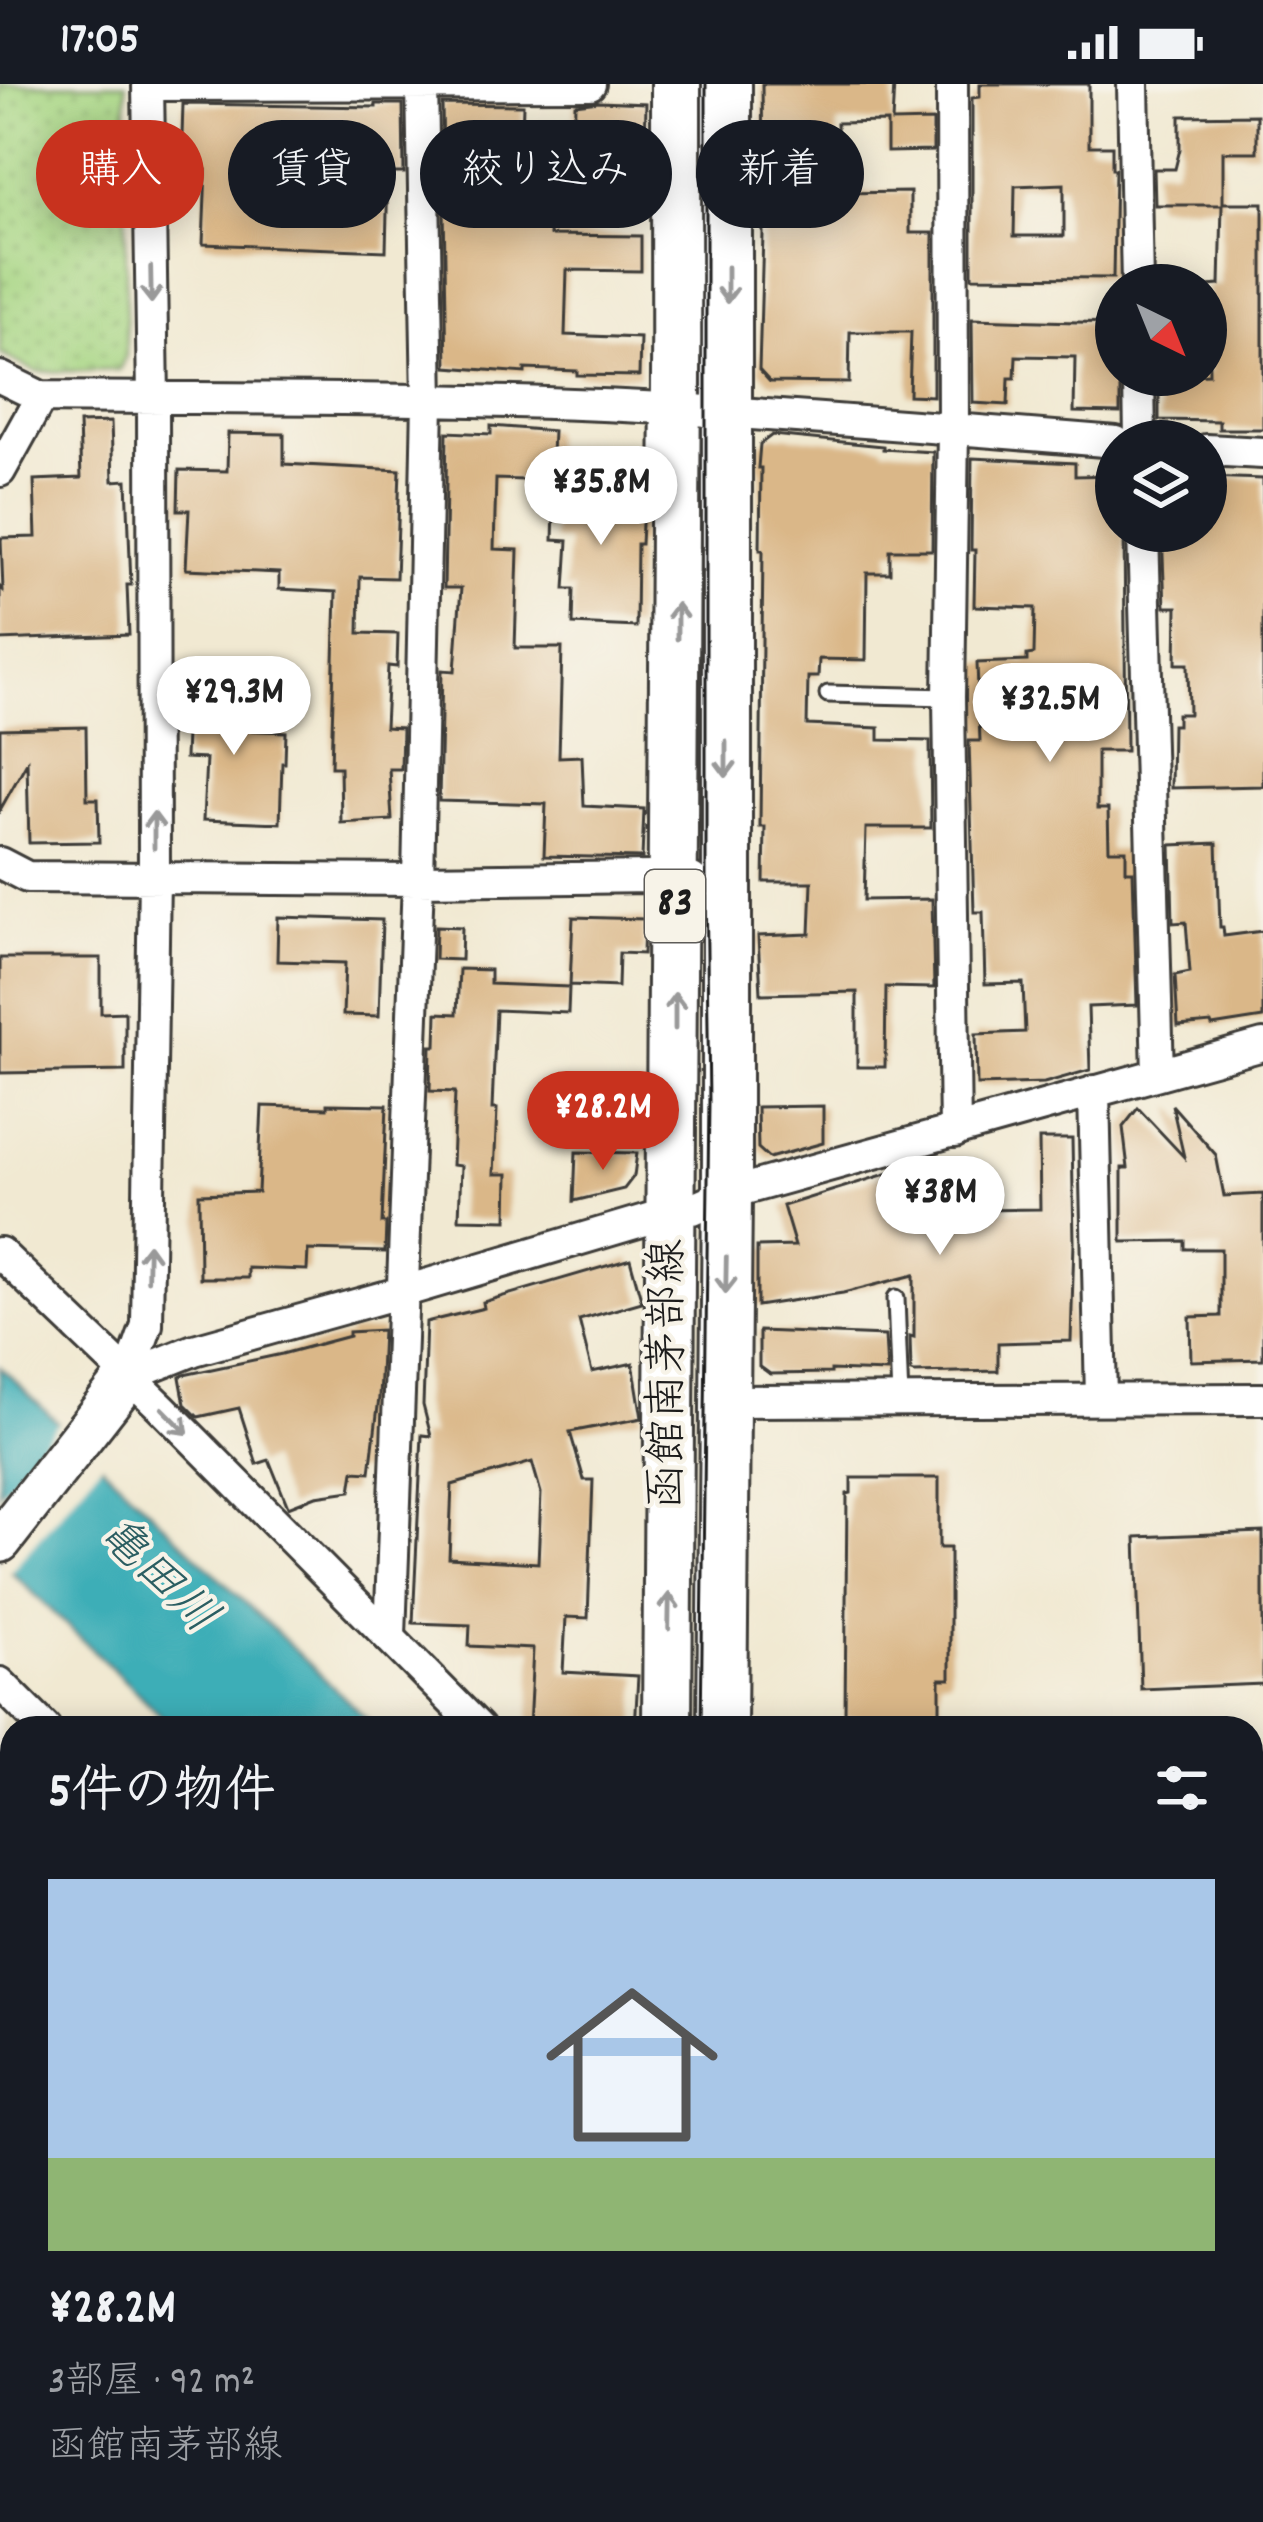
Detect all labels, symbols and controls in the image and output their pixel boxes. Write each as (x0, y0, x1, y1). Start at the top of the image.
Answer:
text: 17:05 (60, 10, 140, 74)
chip: 購入 (36, 120, 204, 228)
chip: 賃貸 (228, 120, 396, 228)
chip: 絞り込み (420, 120, 672, 228)
chip: 新着 (696, 120, 864, 228)
north arrow (1095, 264, 1227, 396)
map controls (1095, 264, 1227, 552)
one-way arrow (139, 265, 162, 304)
one-way arrow (716, 265, 738, 304)
button: layers (1095, 420, 1227, 552)
pin: ¥35.8M (503, 446, 699, 548)
text: ¥35.8M (551, 457, 651, 512)
one-way arrow (666, 602, 688, 641)
pin: ¥29.3M (136, 656, 332, 758)
pin: ¥32.5M (952, 663, 1148, 765)
text: ¥29.3M (184, 667, 284, 722)
text: ¥32.5M (1000, 674, 1100, 729)
one-way arrow (715, 739, 737, 778)
one-way arrow (143, 811, 165, 850)
road number: 83 (645, 870, 705, 942)
one-way arrow (664, 992, 686, 1031)
pin: ¥28.2M (505, 1071, 701, 1173)
text: ¥28.2M (554, 1082, 652, 1137)
pin: ¥38M (869, 1156, 1011, 1258)
text: ¥38M (903, 1167, 977, 1222)
street label: 函館南茅部線 (639, 1239, 703, 1509)
one-way arrow (136, 1243, 159, 1282)
one-way arrow (715, 1255, 737, 1294)
one-way arrow (160, 1406, 189, 1435)
water label: 亀田川 (79, 1503, 231, 1653)
one-way arrow (658, 1592, 680, 1631)
icon: filters (1149, 1755, 1215, 1821)
text: 5件の物件 (48, 1759, 276, 1831)
icon: home (524, 1957, 740, 2173)
text: ¥28.2M (48, 2275, 176, 2347)
text: 3部屋 · 92 m² (48, 2357, 255, 2412)
text: 函館南茅部線 (48, 2422, 282, 2477)

